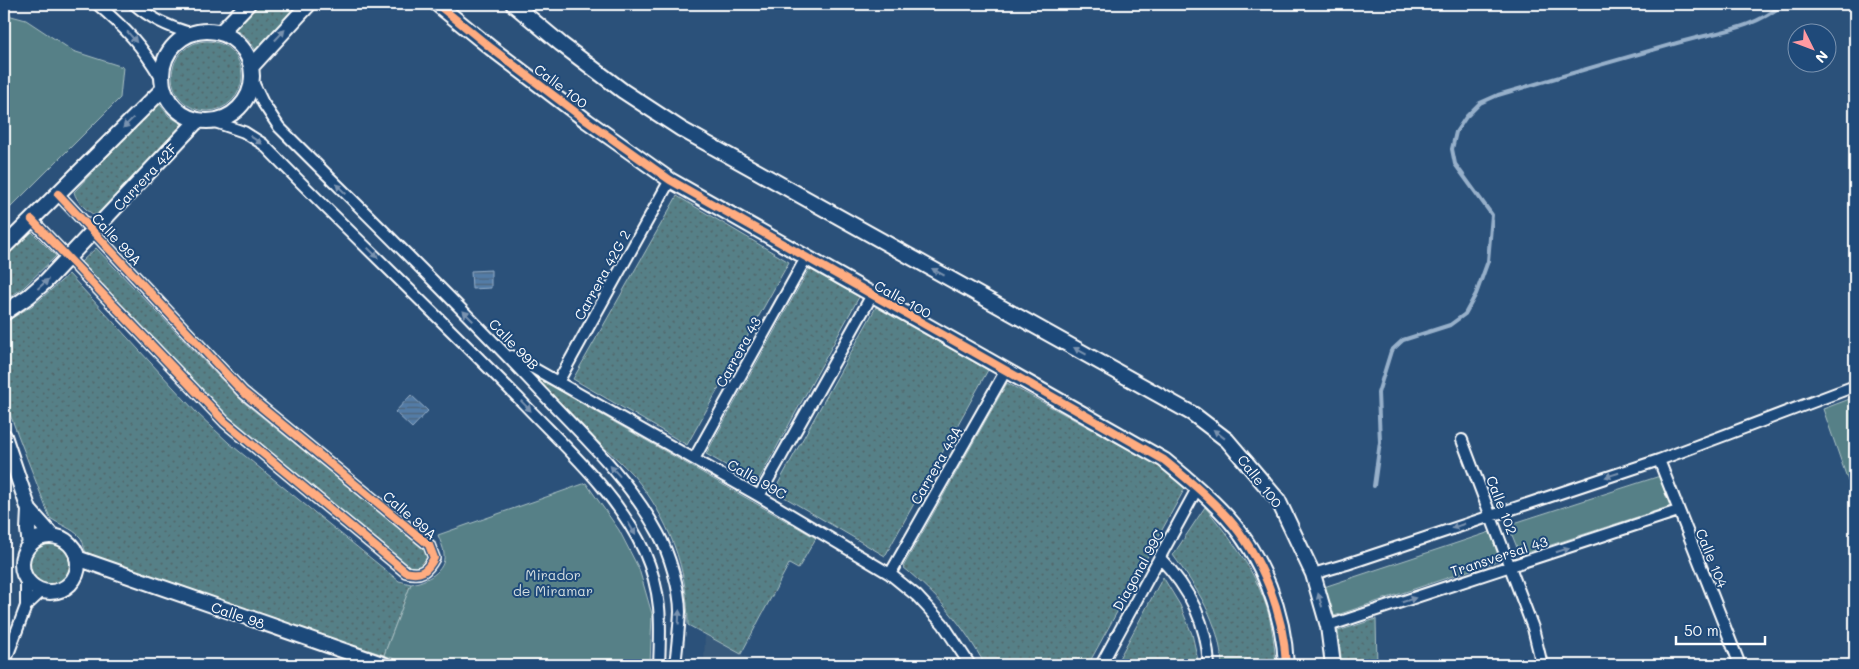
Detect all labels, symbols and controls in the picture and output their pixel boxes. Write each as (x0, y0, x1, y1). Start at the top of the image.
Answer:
north arrow (1786, 22, 1836, 72)
one-way arrow (127, 30, 138, 43)
one-way arrow (274, 30, 286, 42)
text: N (1811, 47, 1833, 67)
street label: Calle 100 (530, 60, 592, 113)
one-way arrow (123, 117, 135, 129)
one-way arrow (250, 135, 263, 145)
street label: Carrera 42F (109, 139, 181, 215)
one-way arrow (335, 183, 347, 195)
street label: Calle 99A (88, 209, 146, 269)
street label: Carrera 42G 2 (569, 227, 635, 323)
one-way arrow (366, 247, 378, 259)
one-way arrow (931, 268, 945, 276)
street label: Calle 100 (871, 276, 935, 323)
one-way arrow (36, 278, 48, 290)
one-way arrow (462, 310, 474, 322)
street label: Carrera 43 (711, 313, 765, 391)
street label: Calle 99B (485, 314, 543, 374)
one-way arrow (1073, 347, 1087, 355)
one-way arrow (520, 400, 532, 412)
street label: Carrera 43A (906, 422, 966, 508)
one-way arrow (1213, 429, 1226, 440)
street label: Calle 100 (1233, 451, 1287, 512)
street label: Calle 99C (724, 454, 790, 504)
one-way arrow (609, 466, 621, 478)
one-way arrow (1605, 472, 1620, 480)
street label: Calle 102 (1482, 473, 1522, 537)
street label: Calle 99A (379, 486, 441, 544)
one-way arrow (628, 522, 637, 535)
one-way arrow (1450, 522, 1465, 530)
street label: Diagonal 99C (1108, 526, 1168, 614)
street label: Calle 104 (1692, 526, 1733, 591)
street label: Transversal 43 (1448, 531, 1550, 581)
one-way arrow (1556, 546, 1571, 554)
park label: Mirador de Miramar (513, 565, 593, 600)
one-way arrow (1316, 593, 1324, 608)
one-way arrow (1401, 596, 1416, 603)
street label: Calle 98 (209, 597, 267, 633)
one-way arrow (675, 608, 683, 624)
scale bar (1676, 614, 1765, 646)
text: 50 m (1684, 620, 1719, 640)

